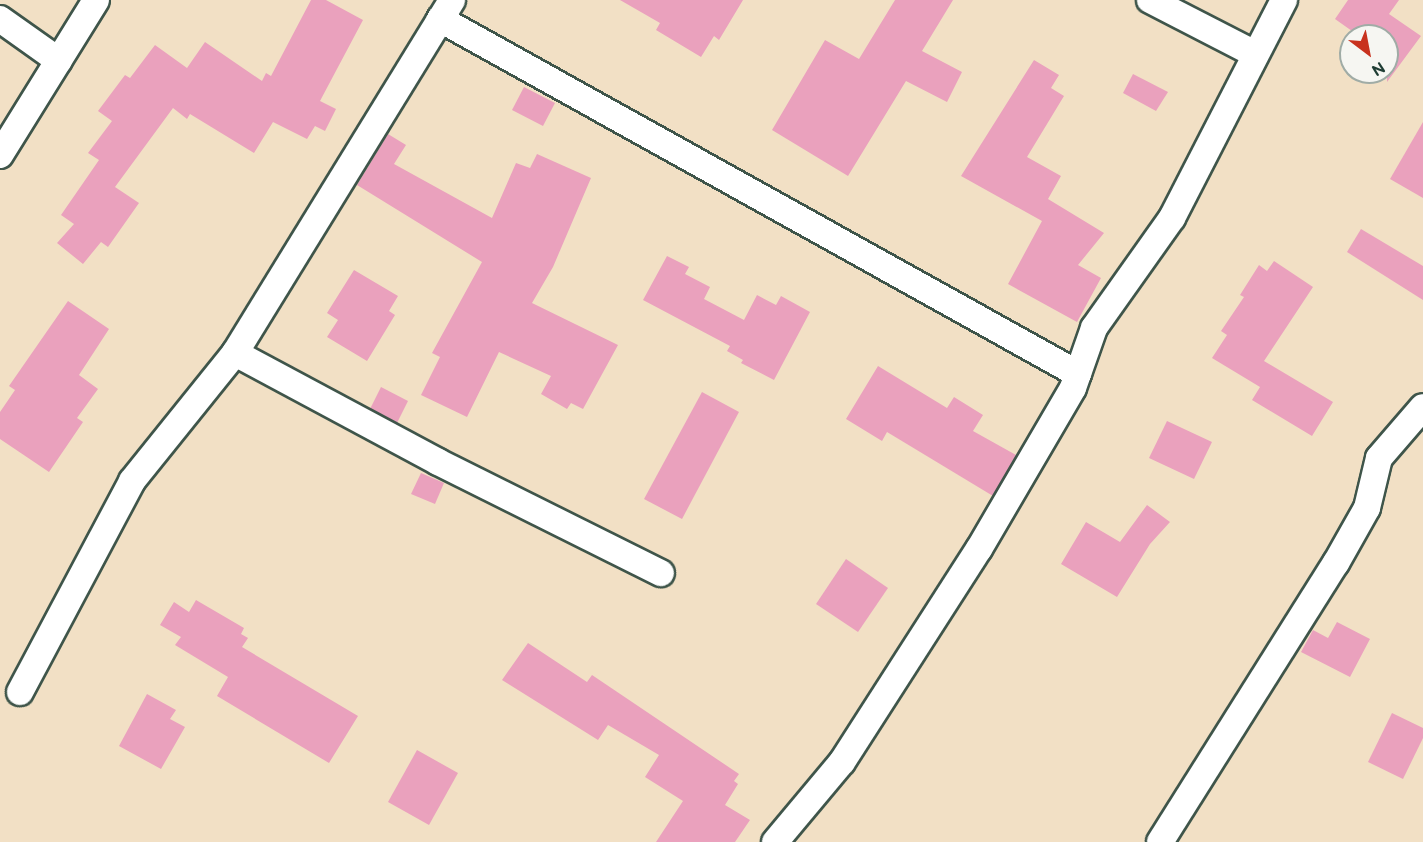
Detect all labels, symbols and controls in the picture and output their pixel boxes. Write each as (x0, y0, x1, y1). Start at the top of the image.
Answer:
north arrow (1339, 24, 1399, 84)
text: N (1368, 57, 1388, 79)

